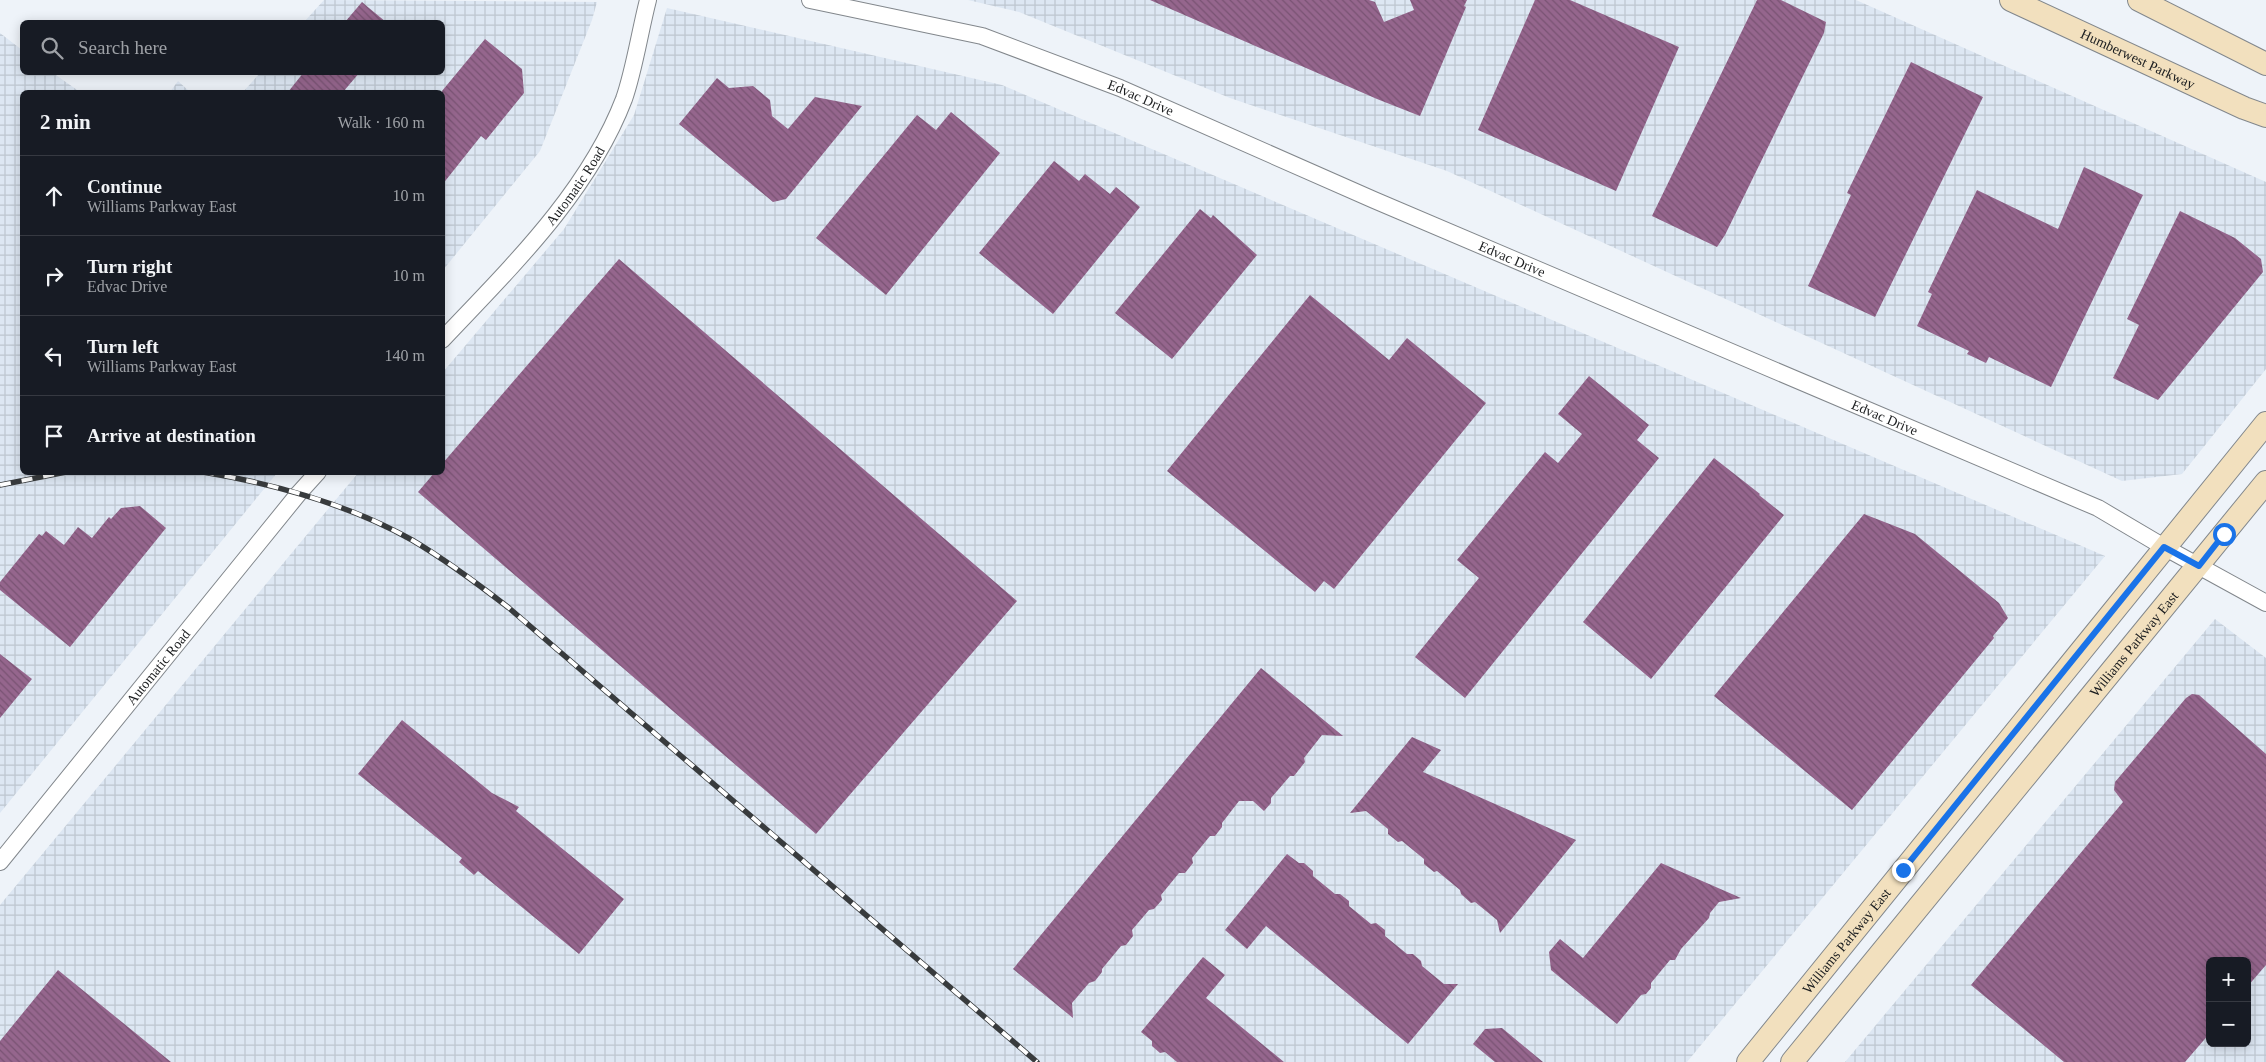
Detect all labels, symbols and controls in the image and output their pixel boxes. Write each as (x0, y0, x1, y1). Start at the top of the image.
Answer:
search box (20, 20, 445, 75)
street label: Humberwest Parkway (2078, 26, 2197, 92)
icon: search (38, 34, 66, 62)
text: Search here (78, 37, 167, 58)
street label: Edvac Drive (1106, 77, 1176, 119)
text: 2 min (40, 110, 91, 134)
text: Walk · 160 m (338, 114, 425, 131)
street label: Automatic Road (543, 144, 608, 228)
text: Continue (87, 176, 162, 197)
icon: ahead (40, 182, 68, 210)
text: 10 m (393, 187, 425, 204)
text: Williams Parkway East (87, 198, 237, 215)
street label: Edvac Drive (1477, 239, 1547, 280)
text: Turn right (87, 256, 172, 277)
icon: right (40, 262, 68, 290)
text: 10 m (393, 267, 425, 284)
text: Edvac Drive (87, 278, 167, 295)
text: Turn left (87, 336, 159, 357)
icon: left (40, 342, 68, 370)
text: 140 m (385, 347, 425, 364)
text: Williams Parkway East (87, 358, 237, 375)
street label: Edvac Drive (1849, 397, 1920, 438)
icon: arrive (40, 422, 68, 450)
text: Arrive at destination (87, 425, 256, 446)
route start (2213, 523, 2236, 546)
street label: Williams Parkway East (2087, 589, 2181, 700)
street label: Automatic Road (124, 627, 193, 708)
route end (1892, 859, 1915, 882)
street label: Williams Parkway East (1800, 885, 1894, 997)
map controls (2206, 957, 2251, 1047)
button: + (2206, 957, 2251, 1002)
button: − (2206, 1002, 2251, 1047)

